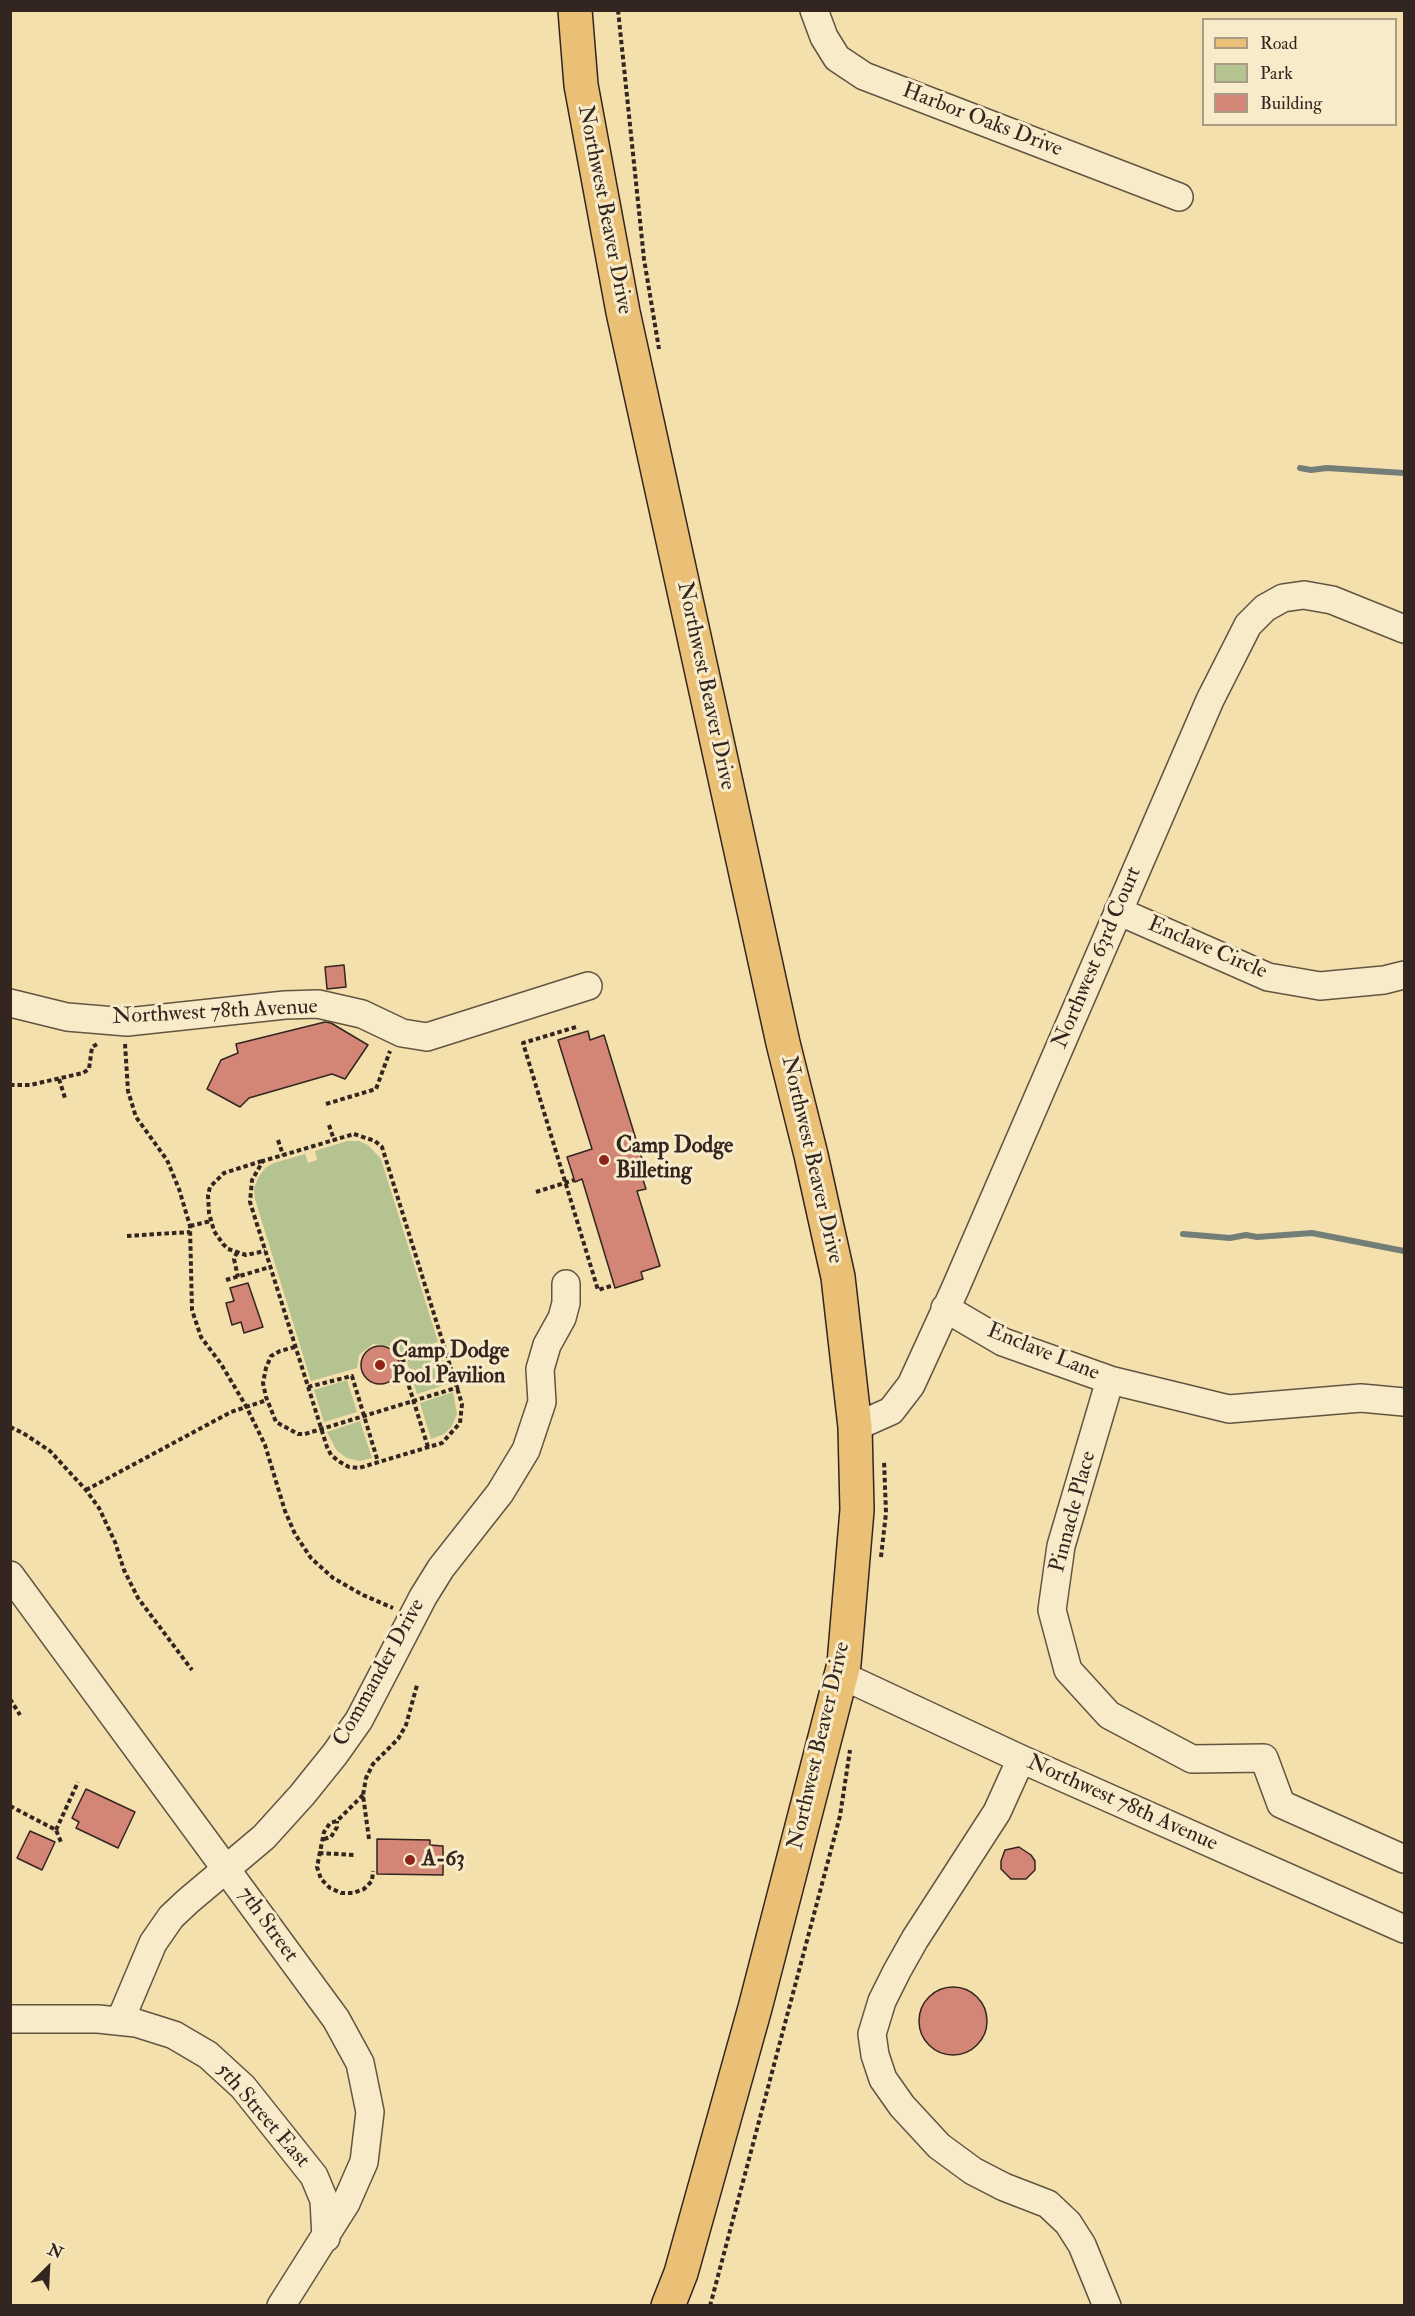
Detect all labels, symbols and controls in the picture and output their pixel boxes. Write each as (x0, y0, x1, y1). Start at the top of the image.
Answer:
legend (1202, 18, 1397, 126)
text: Road (1260, 32, 1298, 55)
text: Park (1260, 62, 1293, 85)
street label: Harbor Oaks Drive (898, 78, 1066, 164)
text: Building (1260, 92, 1322, 115)
street label: Northwest Beaver Drive (571, 103, 637, 317)
street label: Northwest Beaver Drive (670, 579, 740, 793)
street label: Northwest 63rd Court (1048, 863, 1148, 1053)
street label: Enclave Circle (1143, 912, 1271, 986)
street label: Northwest 78th Avenue (112, 994, 318, 1032)
street label: Northwest Beaver Drive (774, 1054, 848, 1266)
place label: Camp Dodge Billeting (616, 1134, 733, 1186)
marker: Camp Dodge Billeting (597, 1153, 611, 1167)
street label: Enclave Lane (983, 1318, 1103, 1388)
place label: Camp Dodge Pool Pavilion (392, 1339, 509, 1390)
marker: Camp Dodge Pool Pavilion (373, 1358, 387, 1372)
street label: Pinnacle Place (1045, 1449, 1103, 1575)
street label: Commander Drive (329, 1595, 431, 1751)
street label: Northwest Beaver Drive (783, 1640, 857, 1852)
street label: Northwest 78th Avenue (1023, 1750, 1221, 1858)
place label: A-63 (422, 1847, 465, 1873)
marker: A-63 (403, 1853, 417, 1867)
street label: 7th Street (231, 1882, 303, 1968)
street label: 5th Street East (209, 2058, 315, 2174)
north arrow (18, 2238, 78, 2298)
text: N (45, 2240, 66, 2264)

